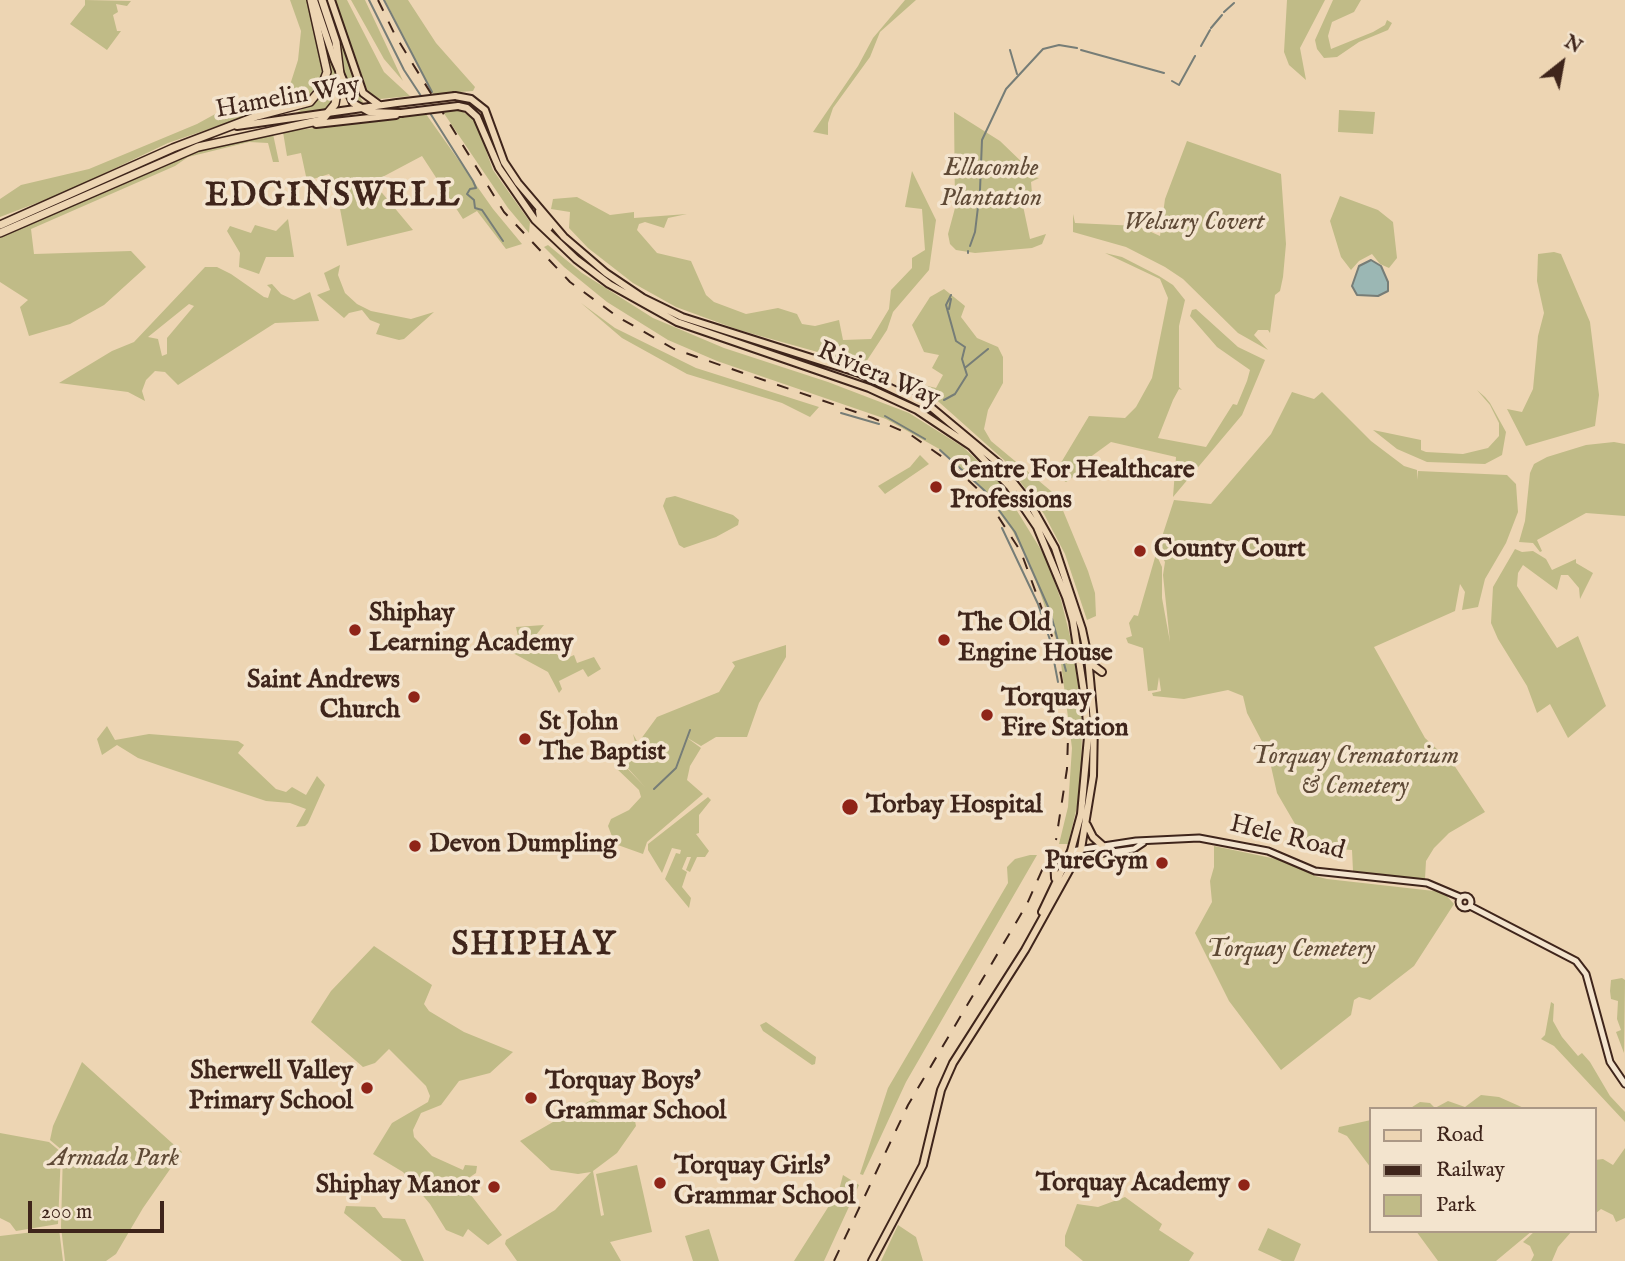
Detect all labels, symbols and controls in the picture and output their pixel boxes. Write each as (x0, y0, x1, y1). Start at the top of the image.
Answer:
north arrow (1527, 28, 1597, 98)
text: N (1560, 30, 1586, 60)
street label: Hamelin Way (213, 71, 363, 127)
park label: Ellacombe Plantation (940, 154, 1042, 216)
district label: EDGINSWELL (206, 178, 460, 218)
park label: Welsury Covert (1123, 208, 1265, 240)
street label: Riviera Way (812, 336, 944, 416)
place label: Centre For Healthcare Professions (950, 456, 1195, 518)
marker: Centre For Healthcare Professions (928, 479, 944, 495)
place label: County Court (1154, 535, 1306, 567)
marker: County Court (1132, 543, 1148, 559)
place label: Shiphay Learning Academy (369, 599, 573, 660)
place label: The Old Engine House (958, 609, 1113, 670)
marker: Shiphay Learning Academy (347, 622, 363, 638)
marker: The Old Engine House (936, 632, 952, 648)
place label: Saint Andrews Church (247, 666, 400, 728)
place label: Torquay Fire Station (1001, 684, 1129, 746)
marker: Saint Andrews Church (406, 689, 422, 705)
marker: Torquay Fire Station (979, 707, 995, 723)
place label: St John The Baptist (539, 708, 666, 770)
marker: St John The Baptist (517, 731, 533, 747)
park label: Torquay Crematorium & Cemetery (1251, 742, 1459, 804)
place label: Torbay Hospital (866, 791, 1043, 823)
marker: Torbay Hospital (840, 797, 860, 817)
street label: Hele Road (1226, 810, 1348, 868)
place label: Devon Dumpling (429, 830, 617, 862)
marker: Devon Dumpling (407, 838, 423, 854)
place label: PureGym (1044, 847, 1148, 879)
marker: PureGym (1154, 855, 1170, 871)
district label: SHIPHAY (452, 927, 616, 967)
park label: Torquay Cemetery (1207, 935, 1375, 967)
place label: Sherwell Valley Primary School (189, 1057, 353, 1118)
place label: Torquay Boys' Grammar School (545, 1067, 726, 1128)
marker: Sherwell Valley Primary School (359, 1080, 375, 1096)
marker: Torquay Boys' Grammar School (523, 1090, 539, 1106)
legend (1370, 1107, 1597, 1233)
text: Road (1436, 1122, 1483, 1149)
park label: Armada Park (49, 1144, 179, 1176)
place label: Torquay Girls' Grammar School (674, 1152, 855, 1214)
text: Railway (1436, 1157, 1505, 1184)
place label: Torquay Academy (1036, 1169, 1230, 1201)
place label: Shiphay Manor (316, 1171, 480, 1203)
marker: Torquay Girls' Grammar School (652, 1175, 668, 1191)
marker: Torquay Academy (1236, 1177, 1252, 1193)
marker: Shiphay Manor (486, 1179, 502, 1195)
scale bar (32, 1188, 168, 1232)
text: Park (1436, 1192, 1476, 1219)
text: 200 m (41, 1199, 92, 1226)

